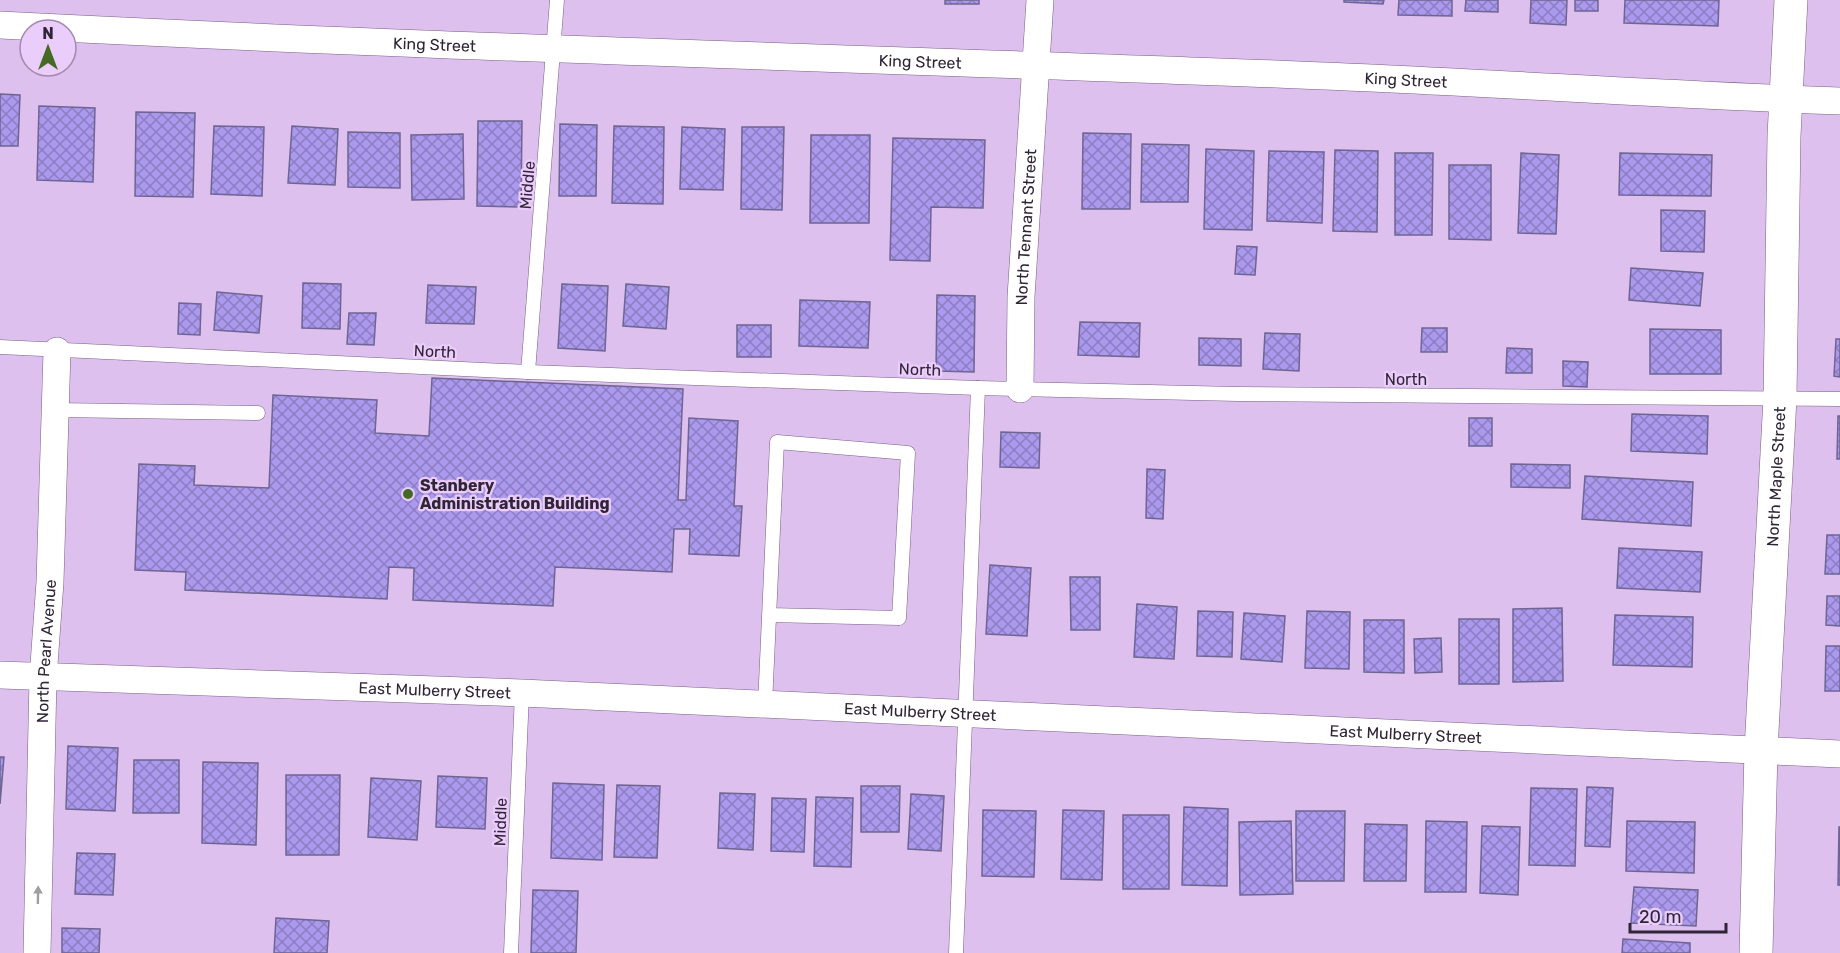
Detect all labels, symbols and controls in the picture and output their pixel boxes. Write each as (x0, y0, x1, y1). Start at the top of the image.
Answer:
north arrow (18, 18, 78, 78)
text: N (42, 24, 54, 43)
street label: King Street (393, 34, 476, 56)
street label: King Street (878, 51, 962, 73)
street label: King Street (1364, 69, 1448, 92)
street label: North Tennant Street (1012, 148, 1040, 306)
street label: Middle (516, 160, 539, 210)
street label: North (413, 341, 457, 362)
street label: North (898, 359, 941, 380)
street label: North (1385, 370, 1427, 389)
street label: North Maple Street (1763, 406, 1790, 547)
place label: Stanbery Administration Building (420, 476, 610, 513)
marker: Stanbery Administration Building (401, 487, 415, 501)
street label: North Pearl Avenue (33, 579, 60, 723)
street label: East Mulberry Street (358, 678, 511, 703)
street label: East Mulberry Street (844, 699, 997, 725)
street label: East Mulberry Street (1329, 721, 1482, 747)
street label: Middle (490, 797, 511, 847)
one-way arrow (33, 885, 43, 904)
scale bar (1630, 896, 1726, 934)
text: 20 m (1639, 906, 1681, 928)

